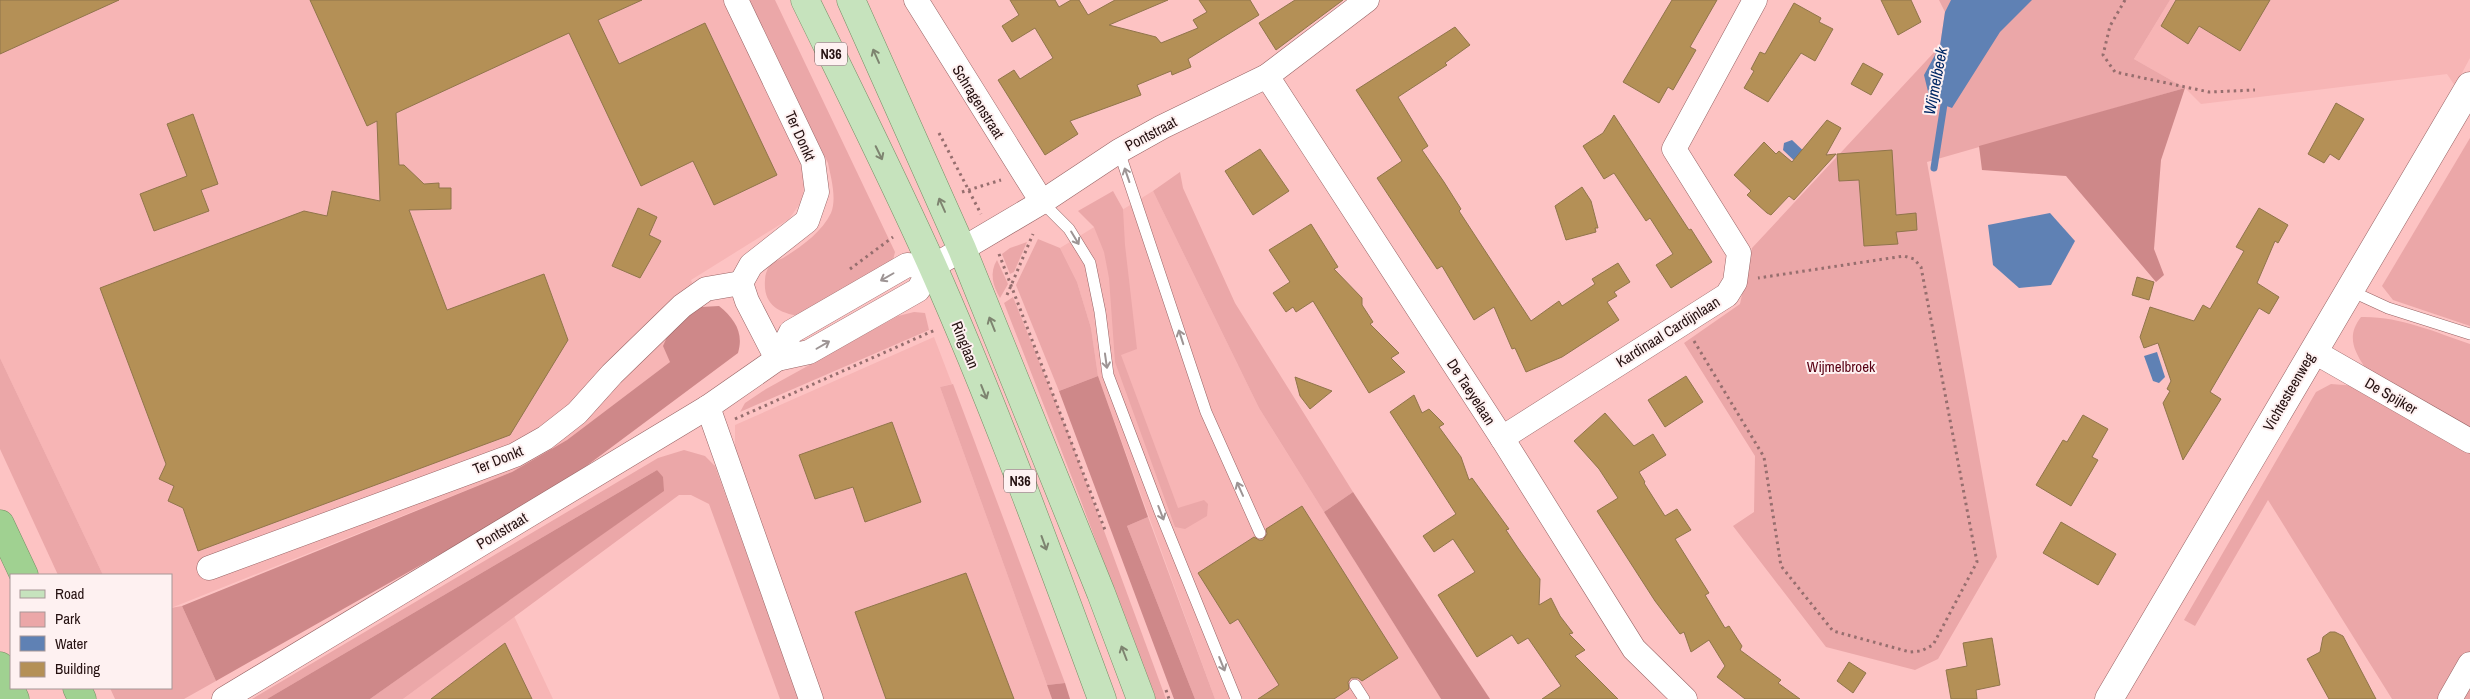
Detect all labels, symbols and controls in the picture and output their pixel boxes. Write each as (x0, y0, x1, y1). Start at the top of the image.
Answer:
road number: N36 (815, 42, 847, 66)
water label: Wijmelbeek (1918, 45, 1952, 117)
one-way arrow (871, 49, 881, 64)
street label: Schragenstraat (947, 61, 1010, 143)
street label: Ter Donkt (780, 107, 821, 165)
street label: Pontstraat (1121, 111, 1181, 156)
one-way arrow (875, 145, 884, 160)
one-way arrow (1122, 168, 1131, 184)
one-way arrow (937, 198, 947, 213)
one-way arrow (1070, 231, 1080, 245)
one-way arrow (880, 272, 894, 282)
street label: Kardinaal Cardijnlaan (1612, 291, 1724, 372)
one-way arrow (987, 317, 997, 332)
street label: Ringlaan (947, 318, 984, 372)
one-way arrow (1176, 330, 1185, 346)
one-way arrow (815, 339, 830, 349)
street label: Vichtesteenweg (2258, 349, 2320, 435)
one-way arrow (1102, 352, 1112, 368)
street label: De Taeyelaan (1442, 354, 1501, 429)
park label: Wijmelbroek (1807, 356, 1876, 377)
street label: De Spijker (2361, 372, 2421, 419)
one-way arrow (980, 384, 990, 399)
street label: Ter Donkt (469, 440, 527, 479)
road number: N36 (1004, 470, 1036, 492)
one-way arrow (1235, 482, 1245, 497)
one-way arrow (1157, 505, 1166, 520)
street label: Pontstraat (472, 507, 532, 554)
one-way arrow (1040, 535, 1049, 551)
legend (10, 574, 172, 689)
text: Road (55, 583, 84, 604)
text: Park (55, 608, 81, 629)
text: Water (55, 633, 87, 654)
one-way arrow (1119, 646, 1128, 662)
one-way arrow (1217, 656, 1227, 671)
text: Building (55, 658, 100, 679)

